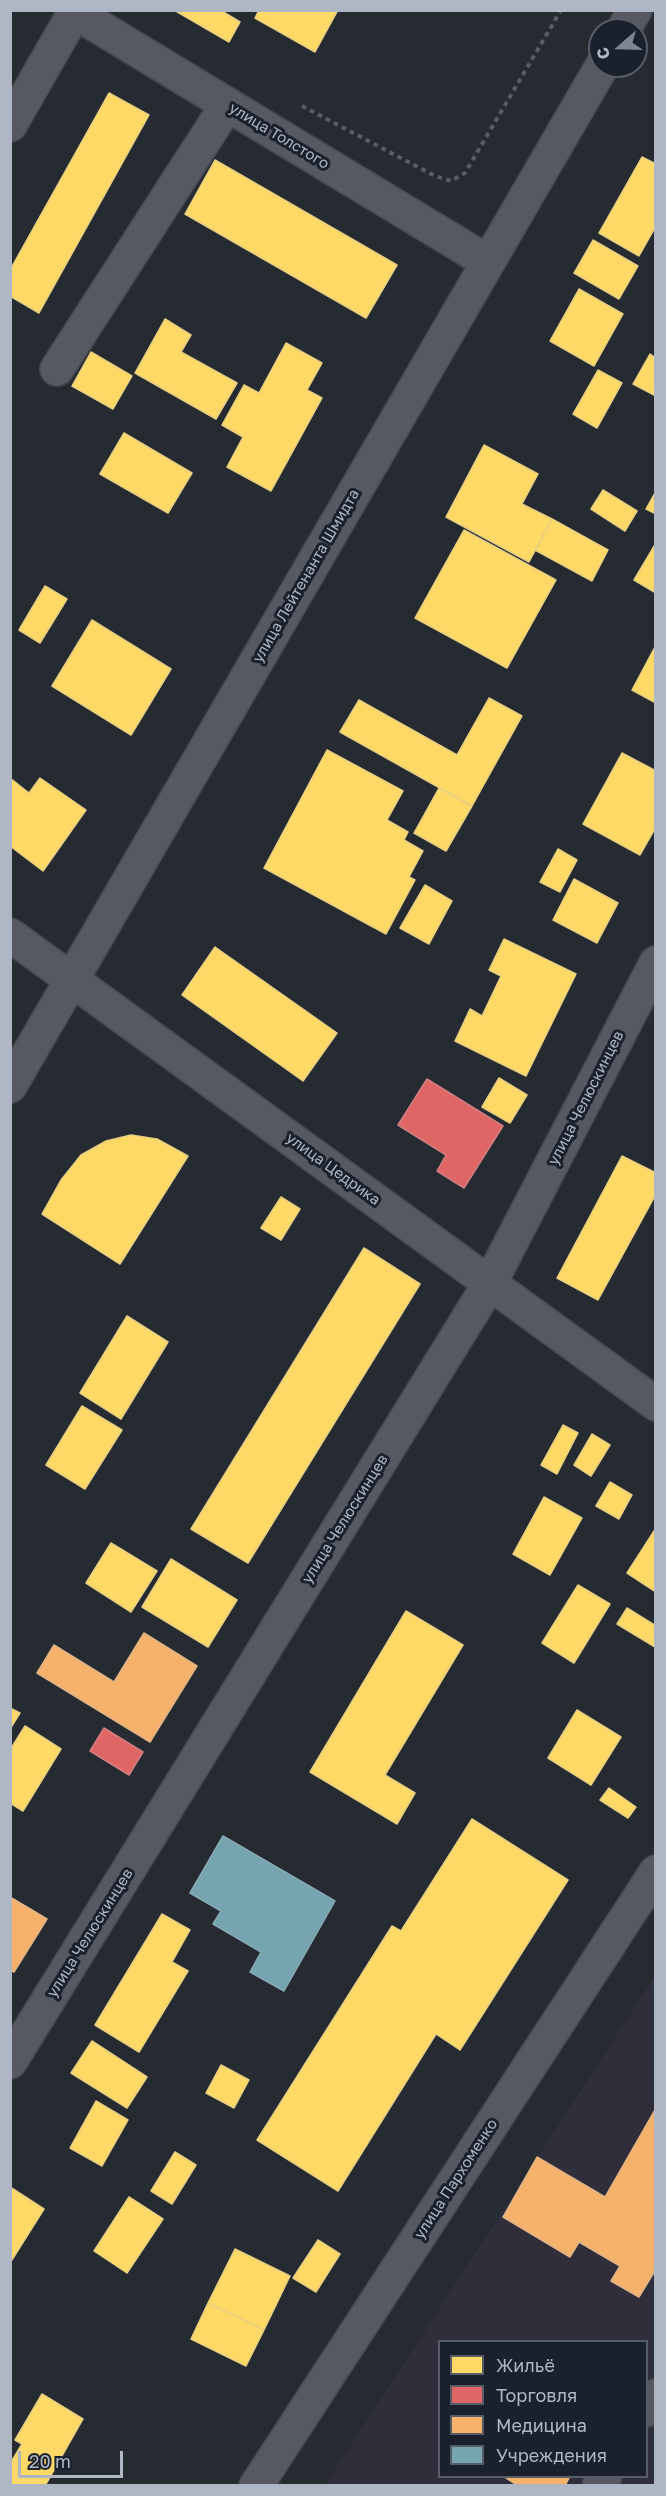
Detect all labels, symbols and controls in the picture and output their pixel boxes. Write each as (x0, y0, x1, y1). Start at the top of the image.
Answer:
north arrow (588, 18, 648, 78)
text: С (592, 45, 614, 62)
street label: улица Толстого (226, 99, 332, 173)
street label: улица Лейтенанта Шмидта (249, 486, 363, 666)
street label: улица Челюскинцев (544, 1028, 628, 1168)
street label: улица Цедрика (282, 1129, 384, 1209)
street label: улица Челюскинцев (298, 1451, 392, 1587)
street label: улица Челюскинцев (43, 1865, 137, 2001)
street label: улица Пархоменко (411, 2116, 501, 2242)
legend (438, 2340, 648, 2478)
text: Жильё (496, 2354, 555, 2376)
text: Торговля (496, 2384, 577, 2406)
text: Медицина (496, 2414, 587, 2436)
scale bar (21, 2439, 126, 2477)
text: Учреждения (496, 2444, 607, 2466)
text: 20 m (29, 2450, 71, 2472)

